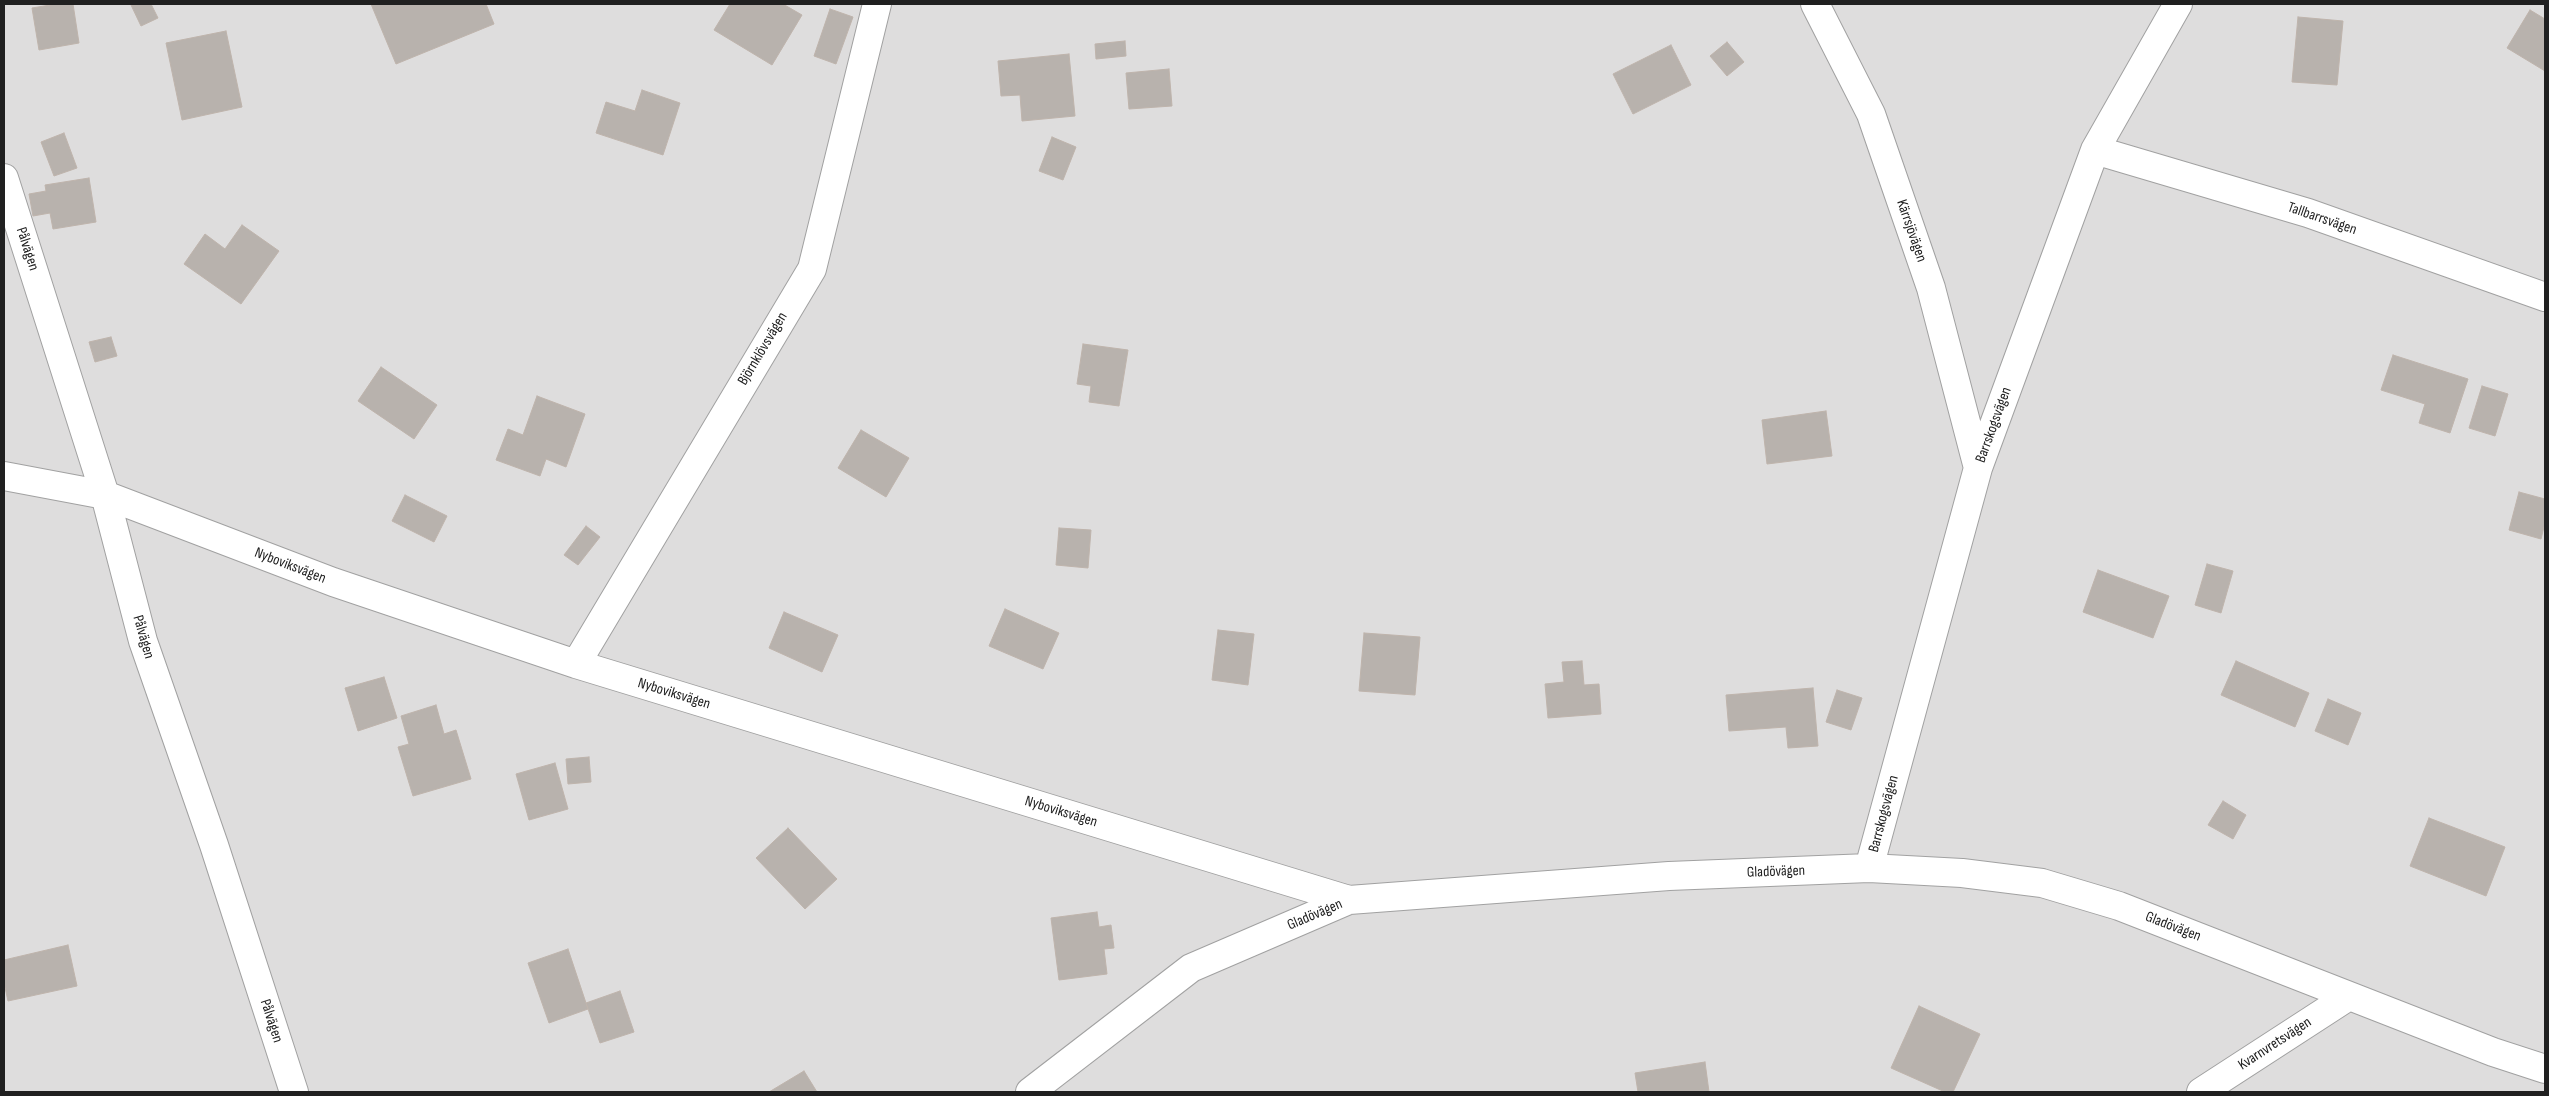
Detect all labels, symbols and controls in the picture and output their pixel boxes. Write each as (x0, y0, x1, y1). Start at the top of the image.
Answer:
street label: Kärrsjövägen (1892, 197, 1930, 265)
street label: Tallbarrsvägen (2285, 199, 2359, 239)
street label: Pålvägen (12, 225, 42, 273)
street label: Björnklövsvägen (734, 309, 792, 389)
street label: Barrskogsvägen (1972, 385, 2016, 465)
street label: Nyboviksvägen (252, 544, 328, 588)
street label: Pålvägen (128, 613, 158, 661)
street label: Nyboviksvägen (636, 674, 712, 714)
street label: Barrskogsvägen (1865, 774, 1903, 854)
street label: Nyboviksvägen (1023, 792, 1099, 832)
street label: Gladövägen (1747, 862, 1805, 882)
street label: Gladövägen (1285, 895, 1345, 935)
street label: Gladövägen (2143, 908, 2203, 946)
street label: Pålvägen (256, 997, 286, 1045)
street label: Kvarnvretsvägen (2235, 1014, 2315, 1074)

